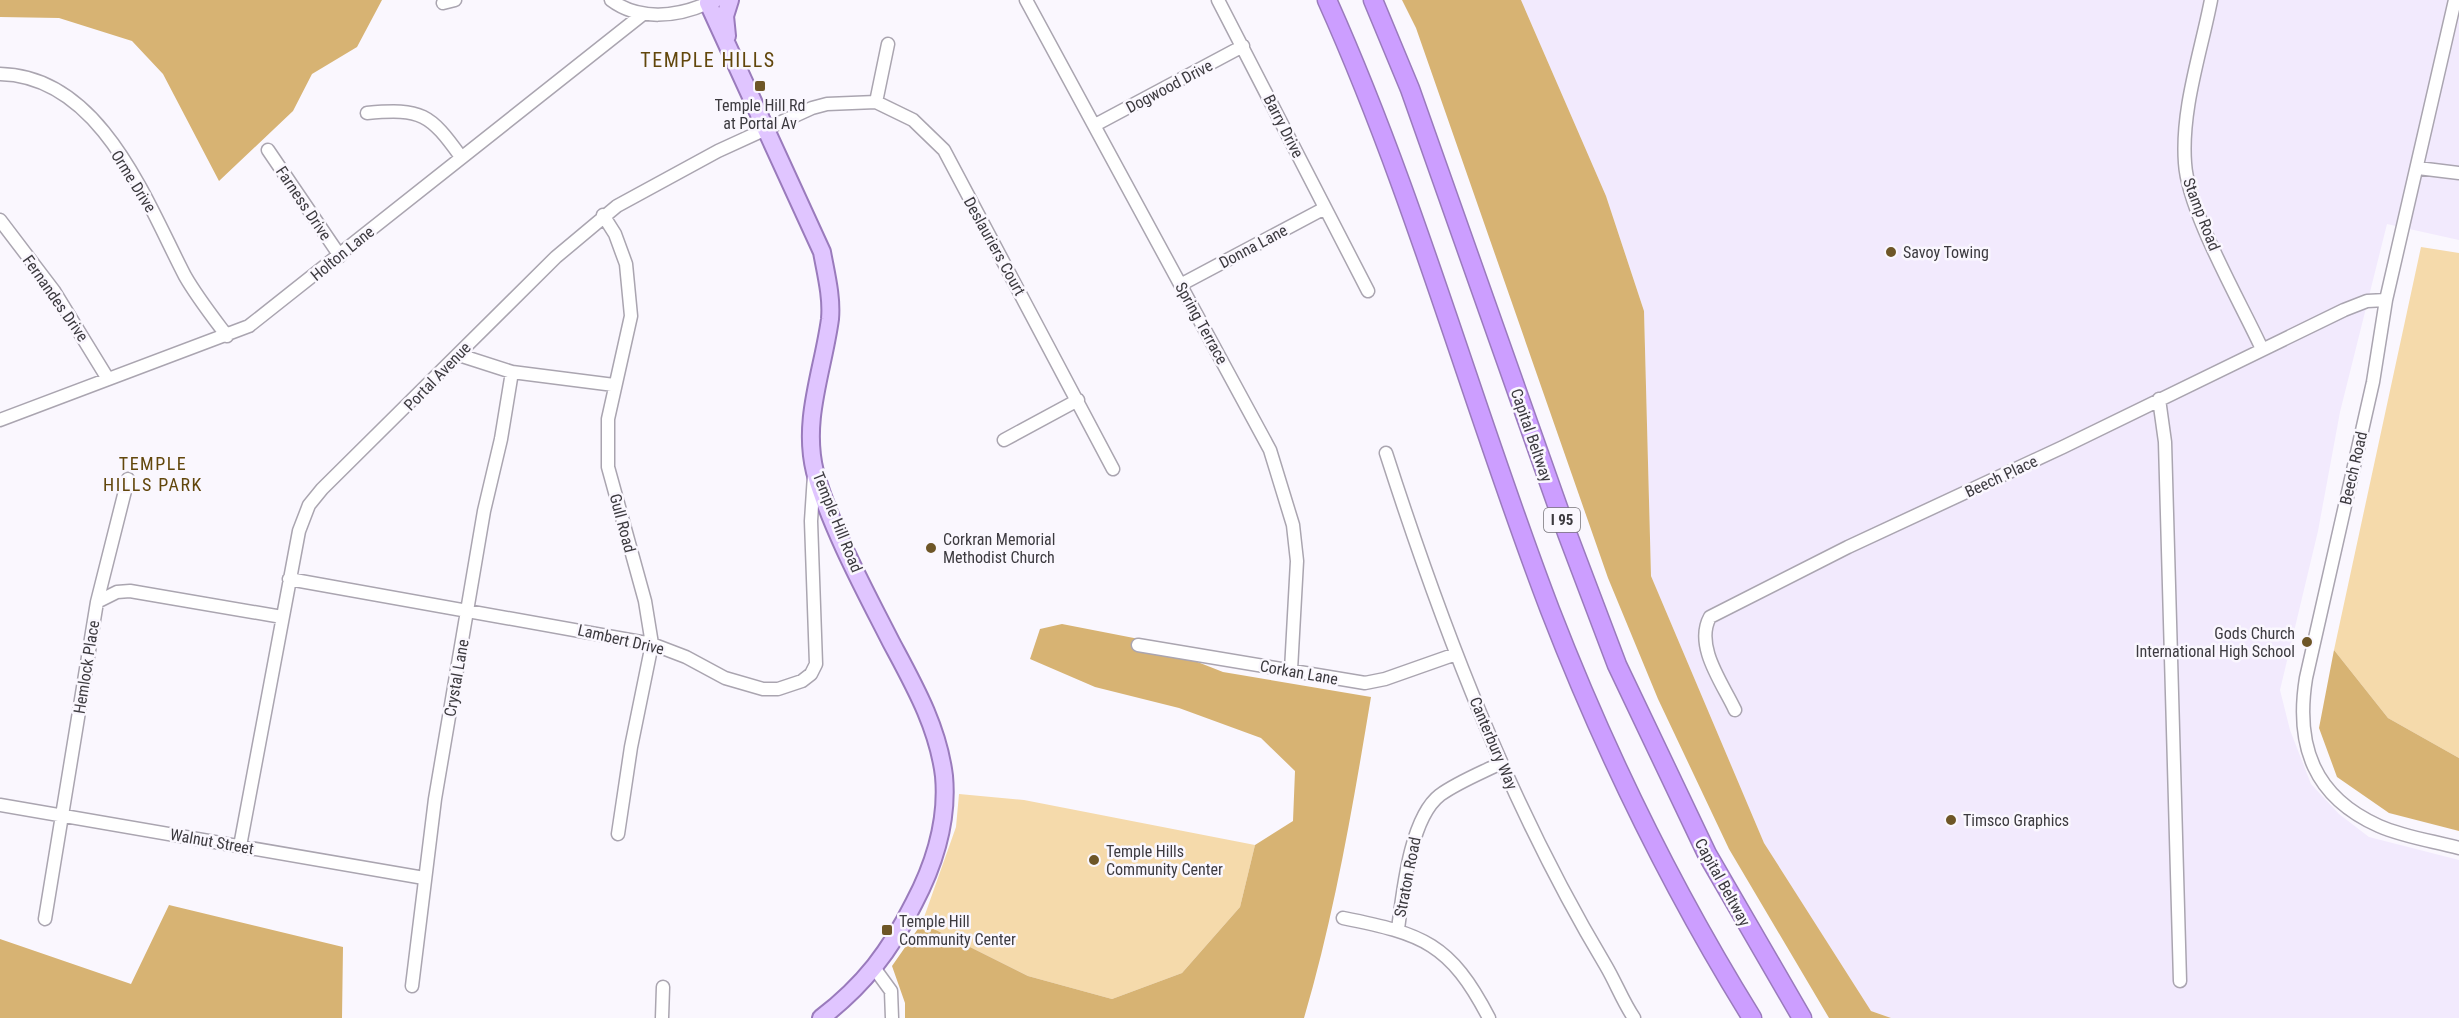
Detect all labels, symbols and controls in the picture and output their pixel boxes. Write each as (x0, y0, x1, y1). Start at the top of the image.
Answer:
district label: TEMPLE HILLS (640, 48, 776, 72)
street label: Dogwood Drive (1123, 56, 1216, 117)
marker: Temple Hill Rd at Portal Av (753, 79, 767, 93)
street label: Barry Drive (1260, 91, 1308, 161)
place label: Temple Hill Rd at Portal Av (715, 96, 805, 133)
street label: Orme Drive (107, 147, 160, 216)
street label: Farness Drive (272, 163, 335, 244)
street label: Stamp Road (2179, 175, 2224, 253)
street label: Deslauriers Court (960, 194, 1030, 299)
street label: Donna Lane (1216, 221, 1291, 272)
street label: Holton Lane (307, 222, 378, 285)
place label: Savoy Towing (1903, 243, 1989, 262)
marker: Savoy Towing (1884, 245, 1898, 259)
street label: Fernandes Drive (19, 251, 92, 345)
street label: Spring Terrace (1171, 279, 1232, 368)
street label: Portal Avenue (400, 338, 475, 415)
street label: Capital Beltway (1507, 386, 1556, 485)
street label: Beech Road (2336, 430, 2371, 507)
street label: Beech Place (1962, 451, 2040, 501)
district label: TEMPLE HILLS PARK (103, 453, 203, 495)
street label: Temple Hill Road (809, 469, 866, 575)
street label: Gull Road (606, 492, 640, 555)
road number: I 95 (1544, 508, 1580, 532)
place label: Corkran Memorial Methodist Church (943, 530, 1055, 567)
marker: Corkran Memorial Methodist Church (924, 541, 938, 555)
street label: Hemlock Place (70, 619, 103, 715)
street label: Lambert Drive (576, 620, 666, 659)
place label: Gods Church International High School (2136, 624, 2295, 661)
marker: Gods Church International High School (2300, 635, 2314, 649)
street label: Crystal Lane (440, 638, 473, 718)
street label: Corkan Lane (1258, 656, 1339, 689)
street label: Canterbury Way (1466, 694, 1522, 793)
place label: Timsco Graphics (1963, 811, 2069, 830)
marker: Timsco Graphics (1944, 813, 1958, 827)
street label: Walnut Street (169, 825, 256, 858)
street label: Straton Road (1390, 835, 1425, 919)
street label: Capital Beltway (1691, 835, 1755, 930)
place label: Temple Hills Community Center (1106, 842, 1223, 879)
marker: Temple Hills Community Center (1087, 853, 1101, 867)
place label: Temple Hill Community Center (899, 912, 1016, 949)
marker: Temple Hill Community Center (880, 923, 894, 937)

